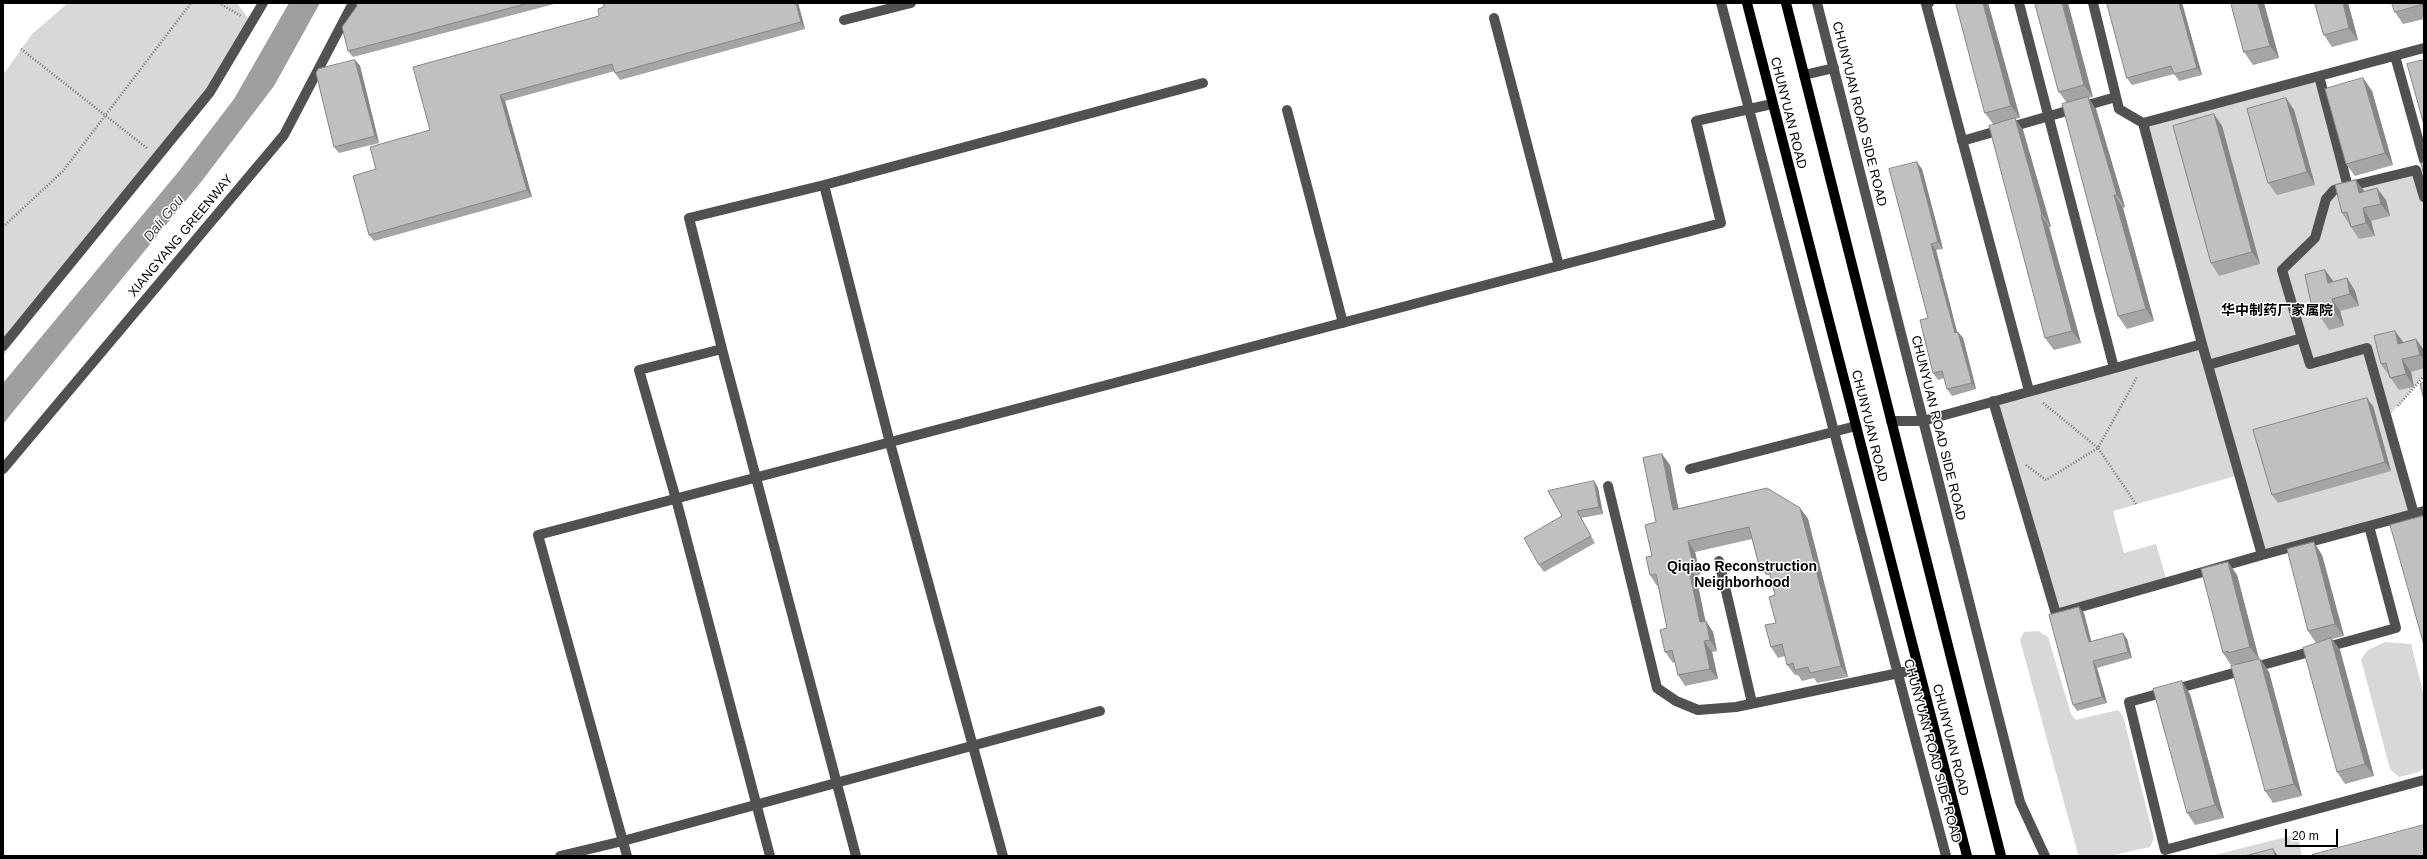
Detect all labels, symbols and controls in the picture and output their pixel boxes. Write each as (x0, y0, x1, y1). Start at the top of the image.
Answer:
street label: CHUNYUAN ROAD SIDE ROAD (1828, 20, 1890, 208)
street label: CHUNYUAN ROAD (1767, 55, 1809, 171)
street label: XIANGYANG GREENWAY (125, 172, 237, 300)
water label: Dali Gou (140, 193, 188, 245)
district label: 华中制药厂家属院 (2221, 303, 2333, 319)
street label: CHUNYUAN ROAD SIDE ROAD (1907, 334, 1969, 522)
street label: CHUNYUAN ROAD (1848, 368, 1890, 484)
district label: Qiqiao Reconstruction Neighborhood (1667, 559, 1817, 592)
street label: CHUNYUAN ROAD SIDE ROAD (1900, 657, 1964, 845)
street label: CHUNYUAN ROAD (1929, 682, 1971, 798)
scale bar (2287, 821, 2340, 847)
text: 20 m (2292, 829, 2319, 843)

